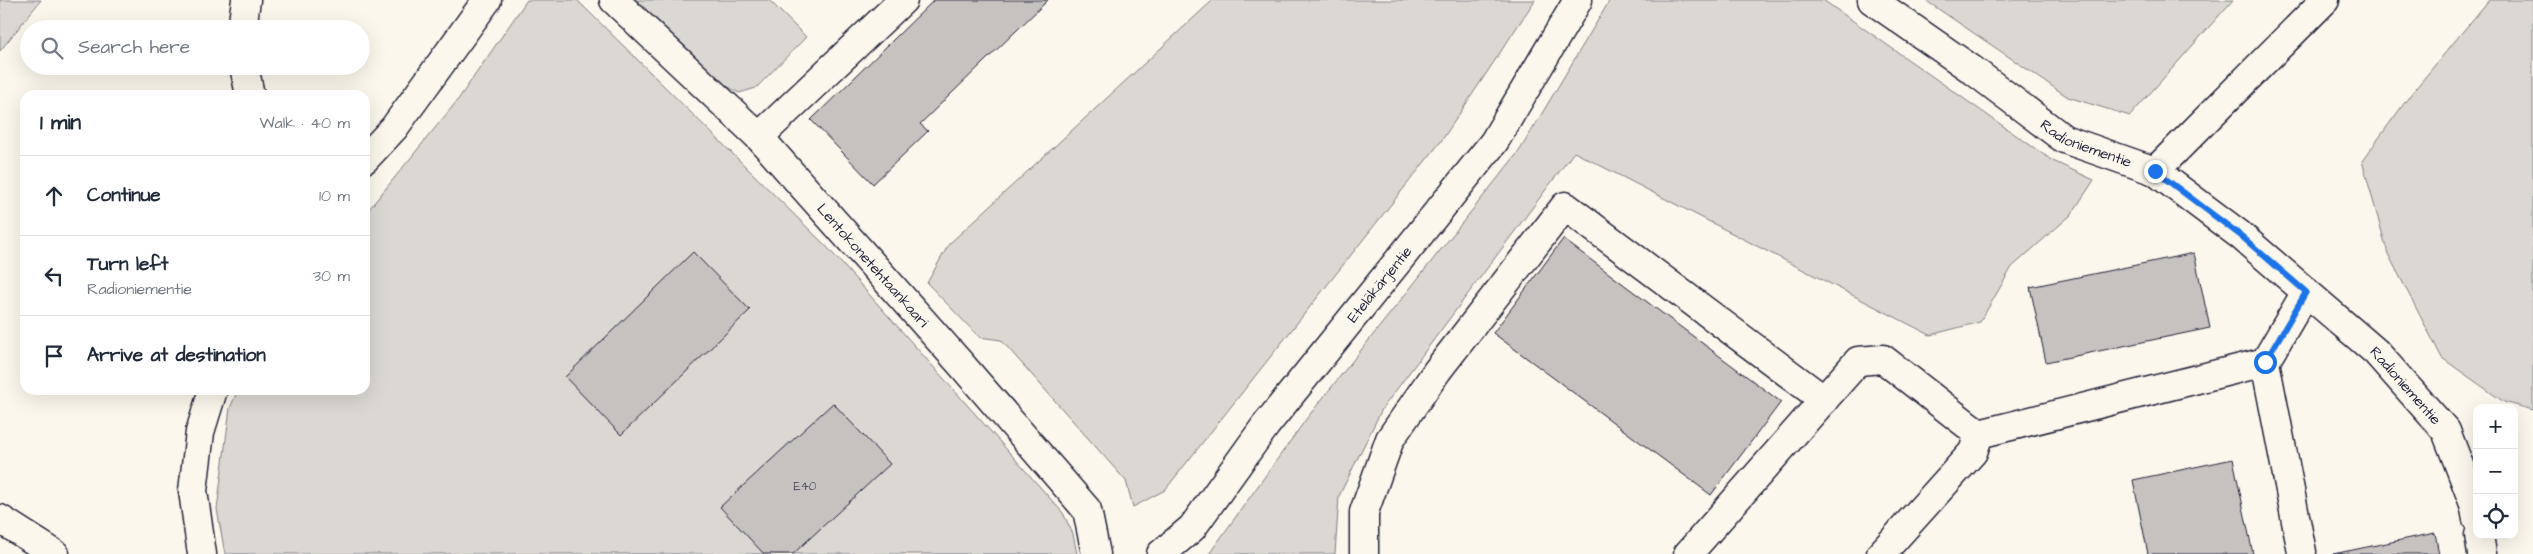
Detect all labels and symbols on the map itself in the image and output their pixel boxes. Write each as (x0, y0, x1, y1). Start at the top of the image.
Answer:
street label: Radioniementie (2036, 114, 2135, 173)
route end (2144, 160, 2167, 183)
street label: Lentokonetehtaankaari (812, 199, 934, 332)
street label: Eteläkärjentie (1342, 241, 1417, 327)
street label: Radioniementie (2365, 342, 2446, 429)
route start (2254, 351, 2277, 374)
house number: E40 (794, 478, 817, 495)

